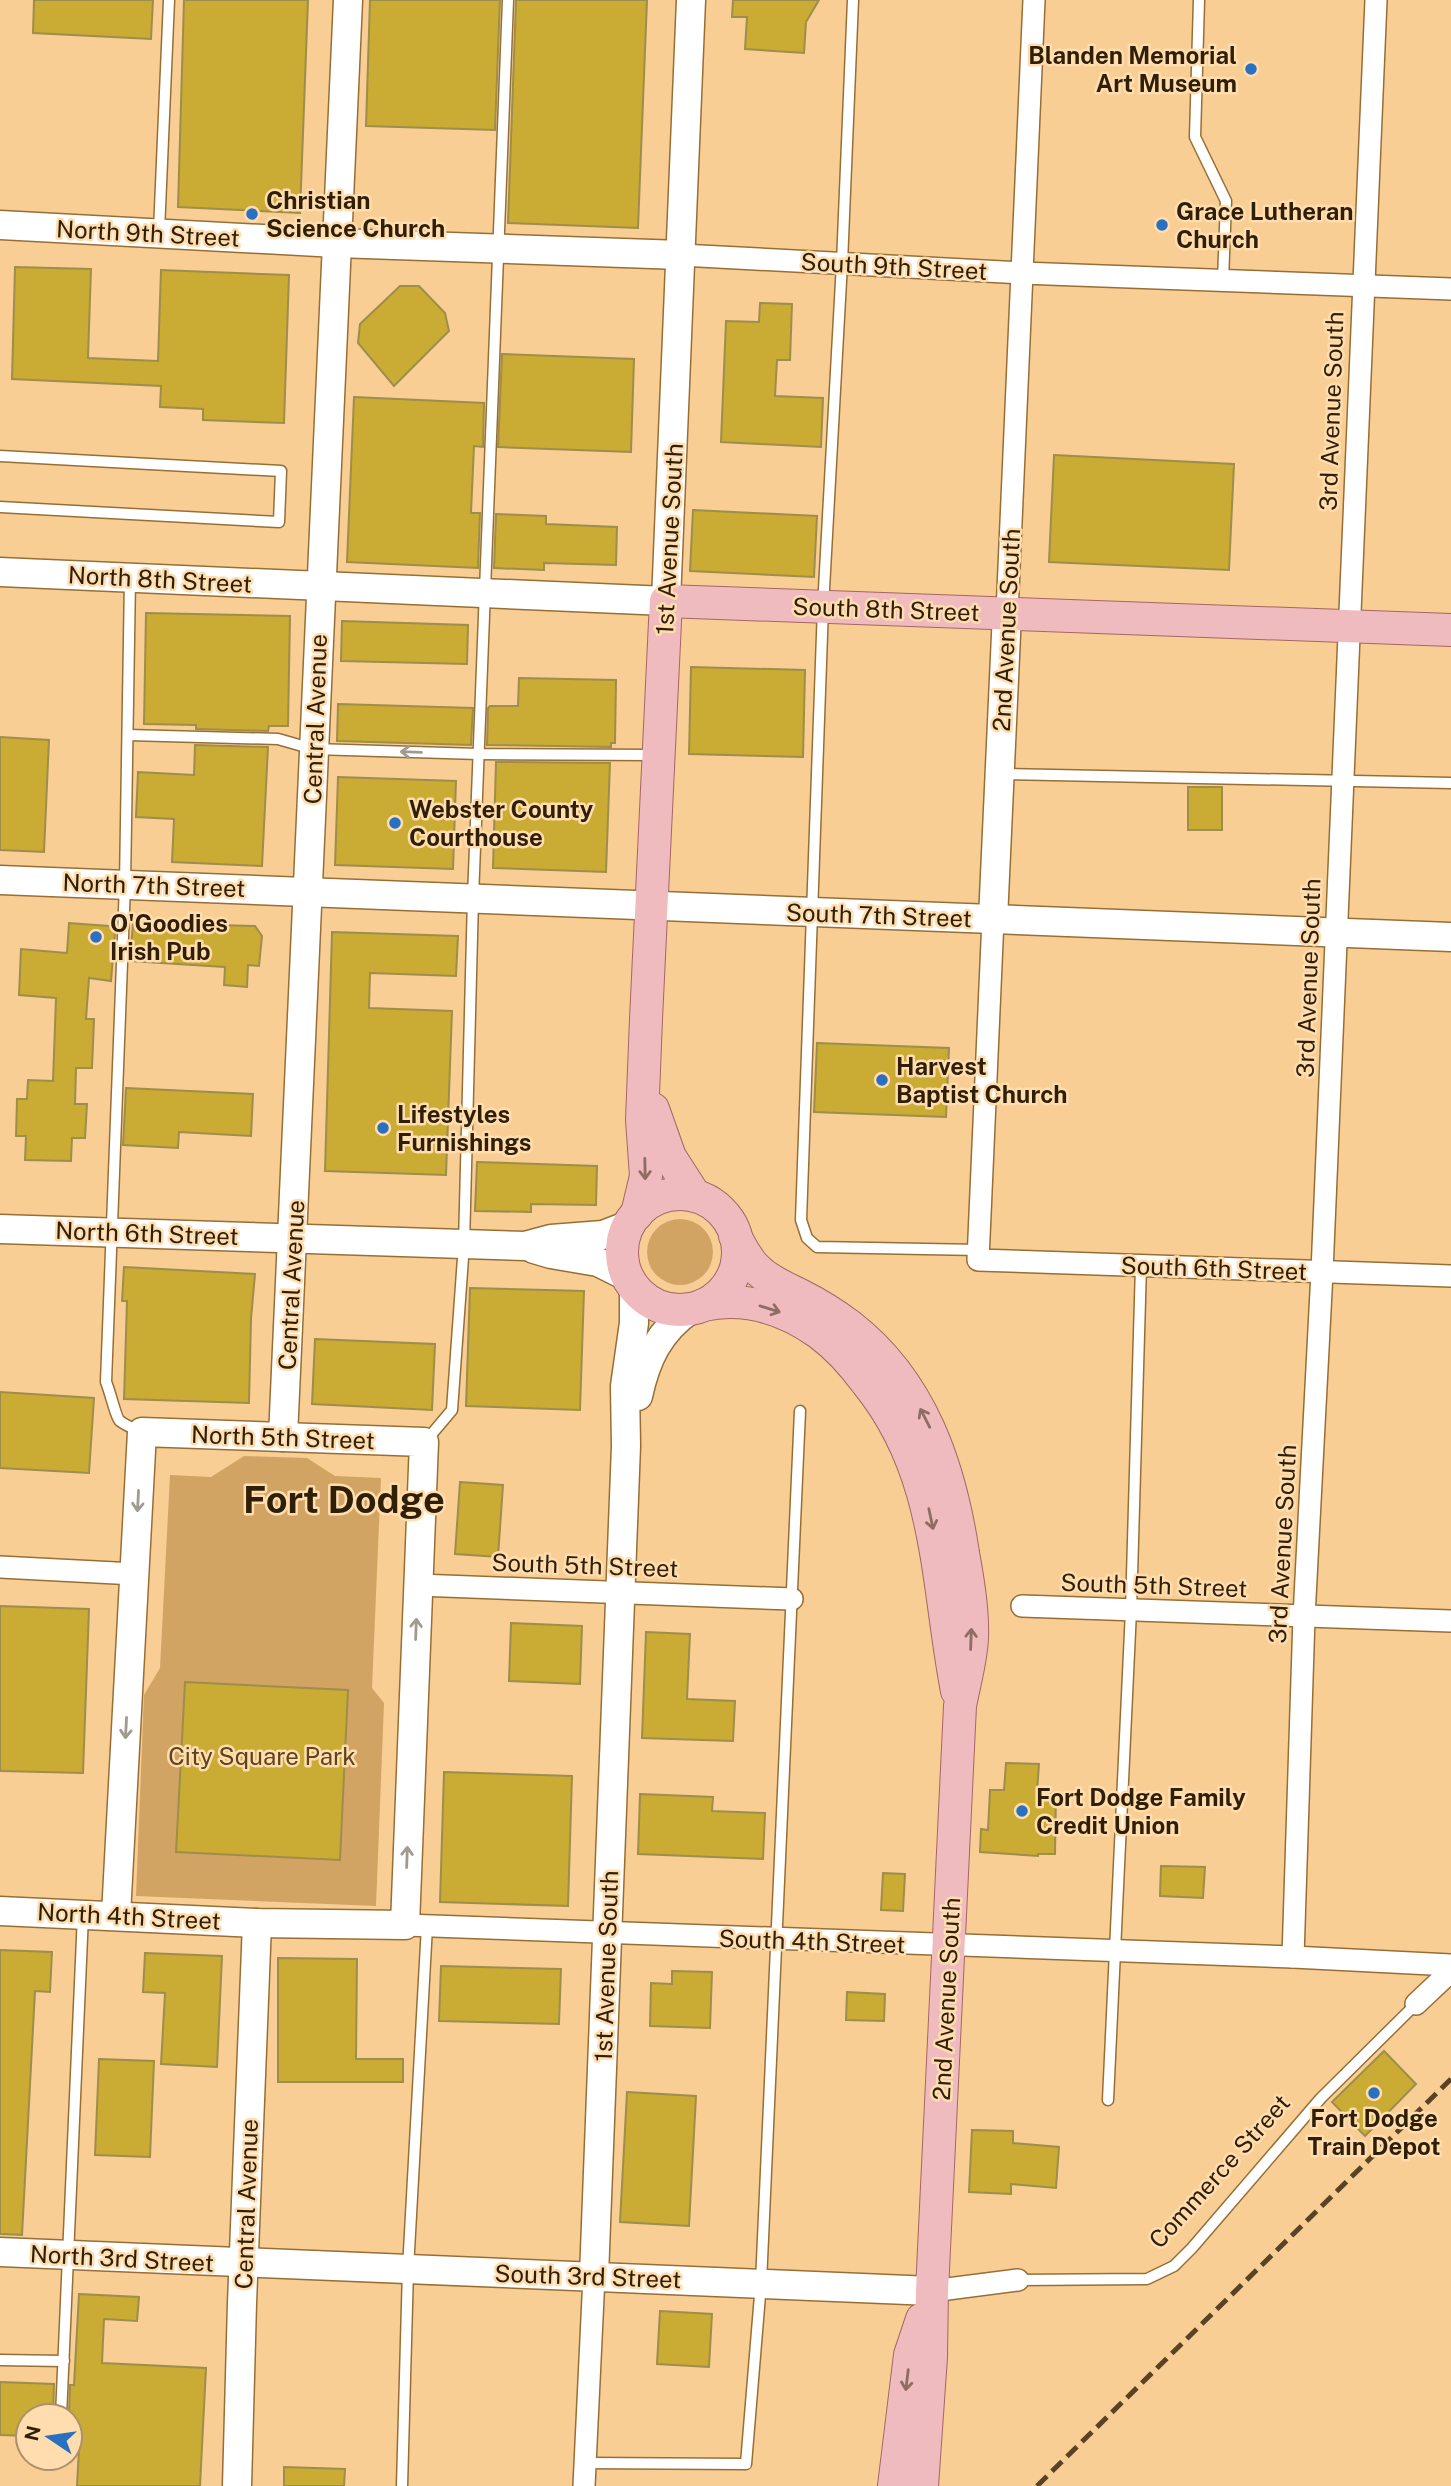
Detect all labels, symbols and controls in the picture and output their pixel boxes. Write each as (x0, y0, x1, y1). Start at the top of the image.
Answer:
place label: Blanden Memorial Art Museum (1028, 41, 1237, 97)
marker: Blanden Memorial Art Museum (1243, 61, 1259, 77)
place label: Christian Science Church (266, 186, 445, 242)
place label: Grace Lutheran Church (1176, 197, 1354, 253)
marker: Christian Science Church (244, 206, 260, 222)
street label: North 9th Street (56, 214, 240, 252)
marker: Grace Lutheran Church (1154, 217, 1170, 233)
street label: South 9th Street (800, 247, 988, 285)
street label: 3rd Avenue South (1314, 311, 1348, 511)
street label: 1st Avenue South (650, 443, 688, 635)
street label: 2nd Avenue South (987, 528, 1025, 732)
street label: North 8th Street (67, 560, 253, 598)
street label: South 8th Street (792, 592, 980, 626)
street label: Central Avenue (298, 633, 332, 805)
one-way arrow (399, 745, 422, 759)
place label: Webster County Courthouse (409, 795, 594, 851)
marker: Webster County Courthouse (387, 815, 403, 831)
street label: North 7th Street (62, 868, 246, 902)
street label: 3rd Avenue South (1291, 878, 1325, 1078)
street label: South 7th Street (786, 898, 972, 932)
place label: O'Goodies Irish Pub (110, 909, 228, 965)
marker: O'Goodies Irish Pub (88, 929, 104, 945)
place label: Harvest Baptist Church (896, 1052, 1068, 1108)
marker: Harvest Baptist Church (874, 1072, 890, 1088)
place label: Lifestyles Furnishings (397, 1100, 531, 1156)
marker: Lifestyles Furnishings (375, 1120, 391, 1136)
one-way arrow (638, 1158, 651, 1181)
street label: Central Avenue (273, 1199, 309, 1371)
street label: North 6th Street (55, 1216, 239, 1250)
street label: South 6th Street (1120, 1251, 1308, 1285)
one-way arrow (759, 1303, 781, 1316)
one-way arrow (917, 1408, 931, 1429)
street label: North 5th Street (191, 1420, 375, 1454)
street label: 3rd Avenue South (1263, 1444, 1301, 1644)
district label: Fort Dodge (243, 1477, 445, 1522)
one-way arrow (132, 1489, 145, 1512)
one-way arrow (924, 1507, 938, 1530)
street label: South 5th Street (491, 1548, 679, 1582)
street label: South 5th Street (1060, 1568, 1248, 1602)
one-way arrow (409, 1618, 422, 1641)
one-way arrow (965, 1628, 978, 1651)
one-way arrow (120, 1716, 133, 1739)
park label: City Square Park (168, 1742, 356, 1770)
place label: Fort Dodge Family Credit Union (1036, 1783, 1246, 1839)
marker: Fort Dodge Family Credit Union (1014, 1803, 1030, 1819)
one-way arrow (401, 1846, 414, 1869)
street label: 1st Avenue South (589, 1870, 623, 2062)
street label: North 4th Street (37, 1897, 221, 1935)
street label: 2nd Avenue South (927, 1897, 965, 2101)
street label: South 4th Street (718, 1924, 906, 1958)
marker: Fort Dodge Train Depot (1366, 2085, 1382, 2101)
street label: Commerce Street (1143, 2089, 1295, 2253)
place label: Fort Dodge Train Depot (1308, 2104, 1440, 2160)
street label: Central Avenue (229, 2118, 263, 2290)
street label: North 3rd Street (29, 2239, 215, 2277)
street label: South 3rd Street (494, 2259, 682, 2293)
one-way arrow (900, 2368, 913, 2391)
north arrow (14, 2402, 84, 2472)
text: N (20, 2423, 45, 2443)

